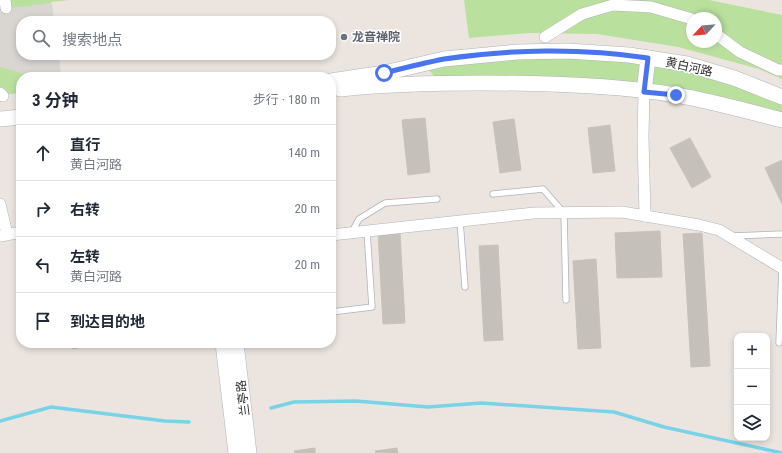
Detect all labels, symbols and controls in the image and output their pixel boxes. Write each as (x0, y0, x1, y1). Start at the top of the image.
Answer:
north arrow (686, 12, 722, 48)
search box (16, 16, 336, 60)
icon: search (30, 27, 52, 49)
place label: 龙音禅院 (352, 30, 400, 44)
text: 搜索地点 (62, 31, 122, 49)
marker: 龙音禅院 (339, 32, 349, 42)
street label: 黄白河路 (664, 55, 714, 79)
route start (375, 64, 393, 82)
route end (667, 86, 685, 104)
text: 3 分钟 (32, 90, 79, 110)
text: 步行 · 180 m (253, 92, 320, 107)
text: 直行 (70, 136, 100, 154)
icon: ahead (32, 142, 54, 164)
text: 140 m (288, 145, 320, 160)
text: 黄白河路 (70, 157, 122, 172)
icon: right (32, 198, 54, 220)
text: 右转 (70, 201, 100, 219)
text: 20 m (294, 201, 320, 216)
text: 左转 (70, 248, 100, 266)
icon: left (32, 254, 54, 276)
text: 20 m (294, 257, 320, 272)
text: 黄白河路 (70, 269, 122, 284)
icon: arrive (32, 310, 54, 332)
text: 到达目的地 (70, 313, 145, 331)
map controls (734, 333, 770, 441)
button: + (734, 333, 770, 369)
button: − (734, 369, 770, 405)
street label: 兰亭路 (234, 379, 252, 417)
button: layers (734, 405, 770, 441)

